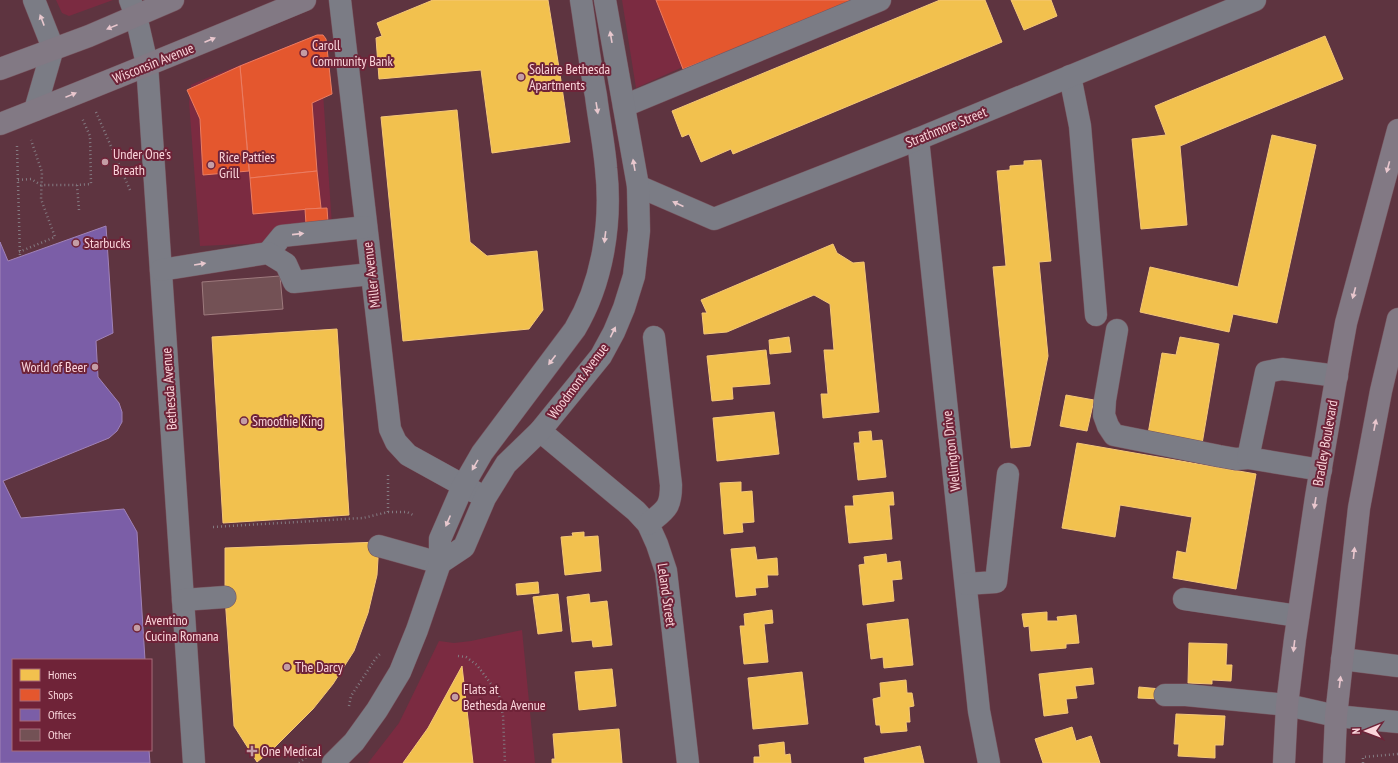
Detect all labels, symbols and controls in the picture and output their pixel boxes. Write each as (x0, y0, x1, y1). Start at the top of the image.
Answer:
one-way arrow (38, 13, 44, 25)
one-way arrow (105, 24, 117, 30)
one-way arrow (608, 30, 614, 43)
one-way arrow (204, 36, 216, 42)
place label: Caroll Community Bank (312, 36, 393, 70)
street label: Wisconsin Avenue (110, 38, 196, 87)
marker: Caroll Community Bank (299, 48, 309, 58)
place label: Solaire Bethesda Apartments (529, 60, 610, 94)
marker: Solaire Bethesda Apartments (516, 72, 526, 82)
one-way arrow (66, 92, 78, 98)
one-way arrow (595, 102, 601, 114)
street label: Strathmore Street (903, 102, 989, 151)
place label: Under One's Breath (113, 145, 171, 179)
place label: Rice Patties Grill (219, 148, 275, 182)
marker: Under One's Breath (100, 157, 110, 167)
one-way arrow (631, 159, 637, 171)
marker: Rice Patties Grill (206, 160, 216, 170)
one-way arrow (1385, 162, 1391, 174)
one-way arrow (673, 201, 684, 207)
one-way arrow (292, 231, 305, 237)
one-way arrow (602, 231, 608, 243)
place label: Starbucks (84, 234, 131, 252)
marker: Starbucks (71, 238, 81, 248)
street label: Miller Avenue (358, 241, 384, 309)
one-way arrow (194, 261, 206, 267)
one-way arrow (1351, 287, 1357, 299)
one-way arrow (610, 327, 616, 338)
street label: Woodmont Avenue (544, 339, 612, 422)
street label: Bethesda Avenue (157, 347, 181, 431)
one-way arrow (548, 355, 556, 366)
place label: World of Beer (22, 358, 87, 376)
marker: World of Beer (90, 362, 100, 372)
street label: Bradley Boulevard (1309, 399, 1341, 487)
street label: Wellington Drive (938, 410, 964, 492)
place label: Smoothie King (252, 412, 323, 430)
marker: Smoothie King (239, 416, 249, 426)
one-way arrow (1372, 419, 1378, 431)
one-way arrow (472, 459, 479, 471)
one-way arrow (1312, 497, 1318, 509)
one-way arrow (445, 516, 451, 527)
one-way arrow (1351, 547, 1357, 559)
street label: Leland Street (654, 562, 680, 628)
place label: Aventino Cucina Romana (145, 611, 219, 645)
marker: Aventino Cucina Romana (132, 623, 142, 633)
one-way arrow (1291, 640, 1297, 652)
place label: The Darcy (295, 658, 344, 676)
legend (12, 659, 152, 751)
marker: The Darcy (282, 662, 292, 672)
text: Homes (48, 667, 76, 682)
one-way arrow (1337, 676, 1343, 688)
place label: Flats at Bethesda Avenue (463, 680, 546, 714)
text: Shops (48, 687, 73, 702)
marker: Flats at Bethesda Avenue (450, 692, 460, 702)
text: Offices (48, 707, 76, 722)
north arrow (1346, 711, 1386, 751)
text: Other (48, 727, 72, 742)
text: N (1349, 728, 1363, 734)
place label: One Medical (261, 742, 322, 760)
marker: One Medical (246, 745, 258, 757)

